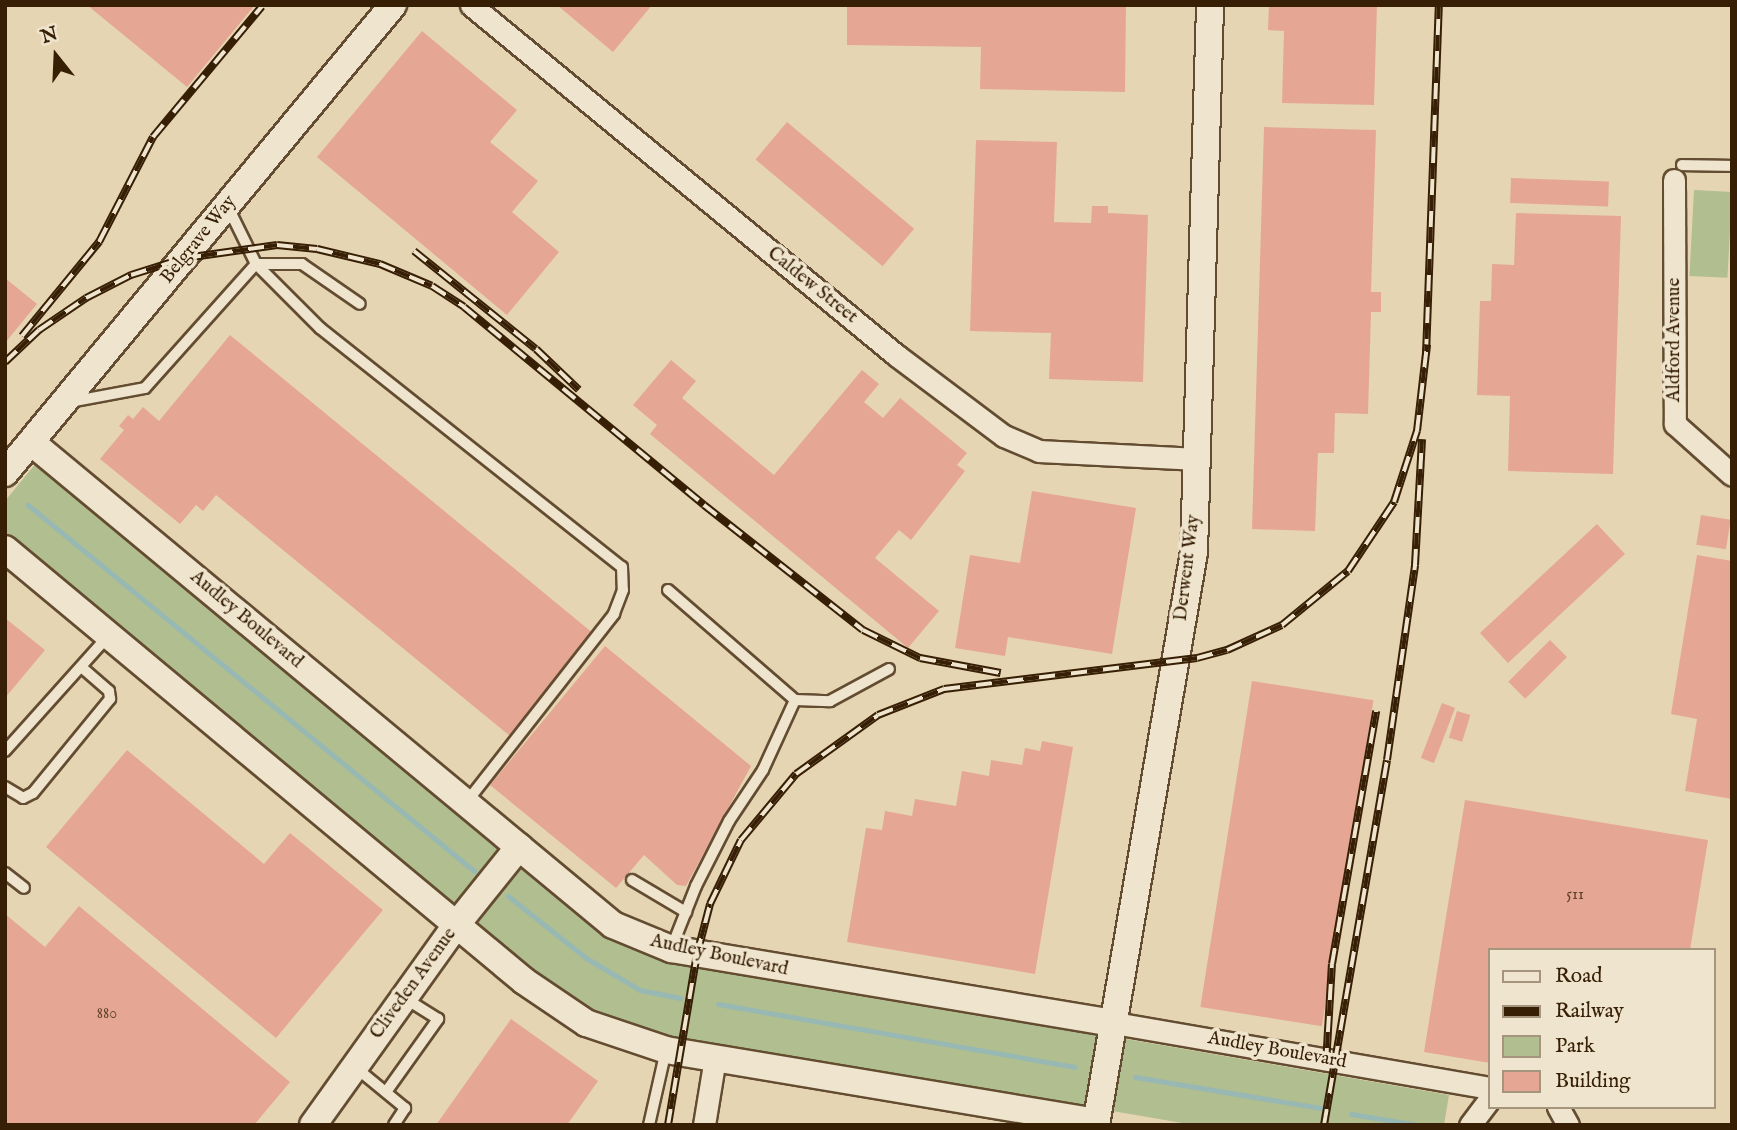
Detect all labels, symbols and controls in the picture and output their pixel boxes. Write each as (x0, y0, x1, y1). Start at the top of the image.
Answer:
north arrow (21, 21, 91, 91)
text: N (38, 22, 61, 50)
street label: Belgrave Way (156, 191, 242, 289)
street label: Caldew Street (762, 243, 862, 329)
street label: Aldford Avenue (1664, 278, 1686, 402)
street label: Derwent Way (1170, 513, 1206, 623)
street label: Audley Boulevard (185, 566, 307, 674)
house number: 511 (1566, 885, 1584, 905)
street label: Cliveden Avenue (366, 924, 462, 1044)
street label: Audley Boulevard (648, 930, 790, 982)
legend (1488, 948, 1716, 1109)
text: Road (1555, 963, 1602, 990)
text: Railway (1555, 998, 1624, 1025)
house number: 880 (97, 1004, 117, 1024)
street label: Audley Boulevard (1206, 1028, 1348, 1074)
text: Park (1555, 1033, 1595, 1060)
text: Building (1555, 1068, 1630, 1095)

